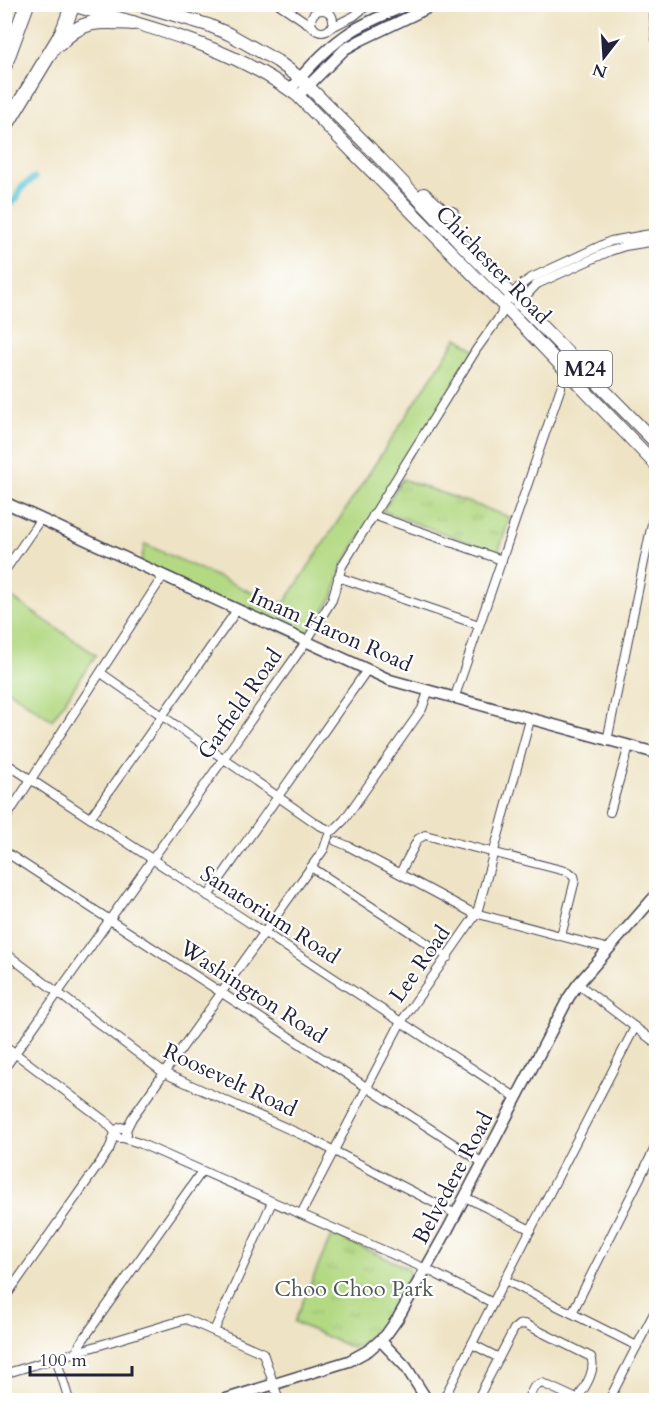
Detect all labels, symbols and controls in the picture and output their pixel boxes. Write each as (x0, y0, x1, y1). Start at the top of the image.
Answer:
north arrow (574, 27, 634, 87)
text: N (590, 58, 610, 83)
street label: Chichester Road (429, 199, 557, 331)
road number: M24 (558, 351, 612, 387)
street label: Imam Haron Road (245, 581, 417, 679)
street label: Garfield Road (191, 642, 289, 765)
street label: Sanatorium Road (195, 859, 346, 971)
street label: Lee Road (383, 919, 458, 1008)
street label: Washington Road (173, 933, 333, 1051)
street label: Roosevelt Road (158, 1036, 302, 1124)
street label: Belvedere Road (406, 1106, 501, 1249)
park label: Choo Choo Park (274, 1274, 434, 1304)
scale bar (30, 1339, 132, 1377)
text: 100 m (39, 1348, 87, 1373)

